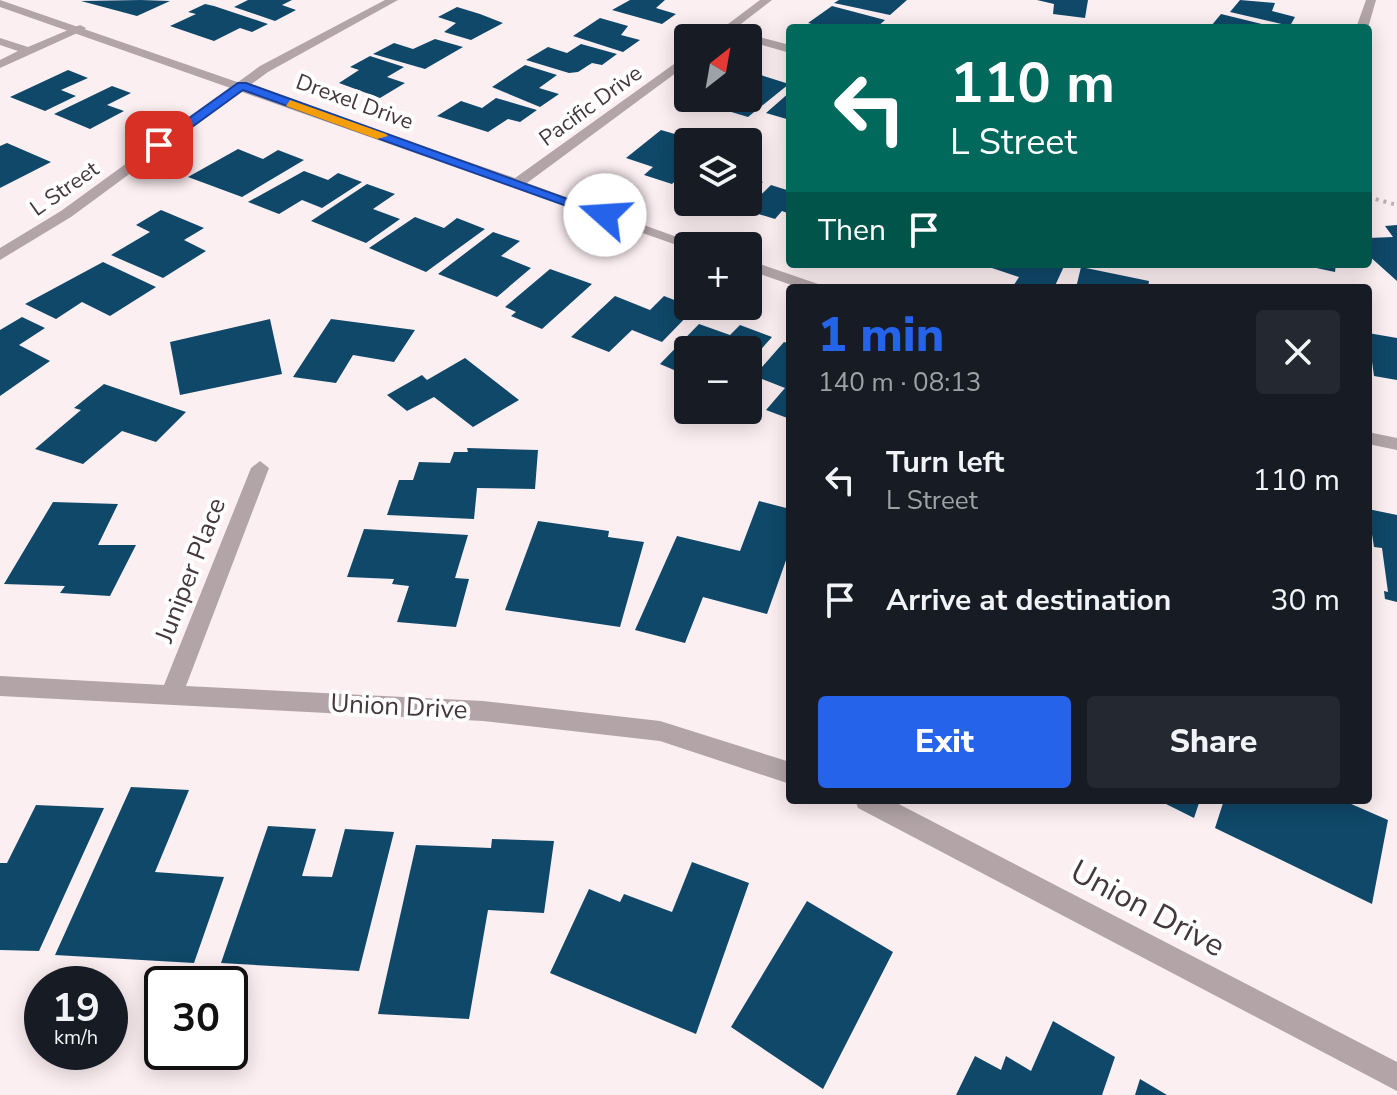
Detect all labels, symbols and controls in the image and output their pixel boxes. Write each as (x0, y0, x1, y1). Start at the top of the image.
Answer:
north arrow (674, 24, 762, 112)
map controls (674, 24, 762, 424)
text: 110 m (950, 45, 1115, 122)
icon: left (818, 56, 922, 160)
street label: Pacific Drive (533, 58, 648, 153)
street label: Drexel Drive (292, 67, 418, 137)
pin (125, 111, 193, 179)
text: L Street (950, 118, 1077, 167)
icon: arrive (137, 123, 181, 167)
button: layers (674, 128, 762, 216)
street label: L Street (24, 154, 105, 223)
position arrow (563, 173, 647, 257)
icon: arrive (902, 208, 946, 252)
text: Then (818, 210, 886, 251)
button: + (674, 232, 762, 320)
text: 1 min (818, 302, 944, 368)
button: close (1256, 310, 1340, 394)
button: − (674, 336, 762, 424)
text: 140 m · 08:13 (818, 365, 981, 400)
text: Turn left (886, 442, 1004, 483)
icon: left (818, 458, 862, 502)
text: 110 m (1253, 460, 1340, 501)
text: L Street (886, 483, 978, 518)
street label: Juniper Place (146, 493, 234, 648)
icon: arrive (818, 578, 862, 622)
text: Arrive at destination (886, 580, 1171, 621)
text: 30 m (1271, 580, 1340, 621)
street label: Union Drive (329, 685, 468, 728)
button: Exit (818, 696, 1071, 788)
button: Share (1087, 696, 1340, 788)
street label: Union Drive (1063, 850, 1232, 967)
speed limit sign: 30 (144, 966, 248, 1070)
text: 19 (52, 981, 100, 1035)
text: km/h (54, 1024, 98, 1051)

